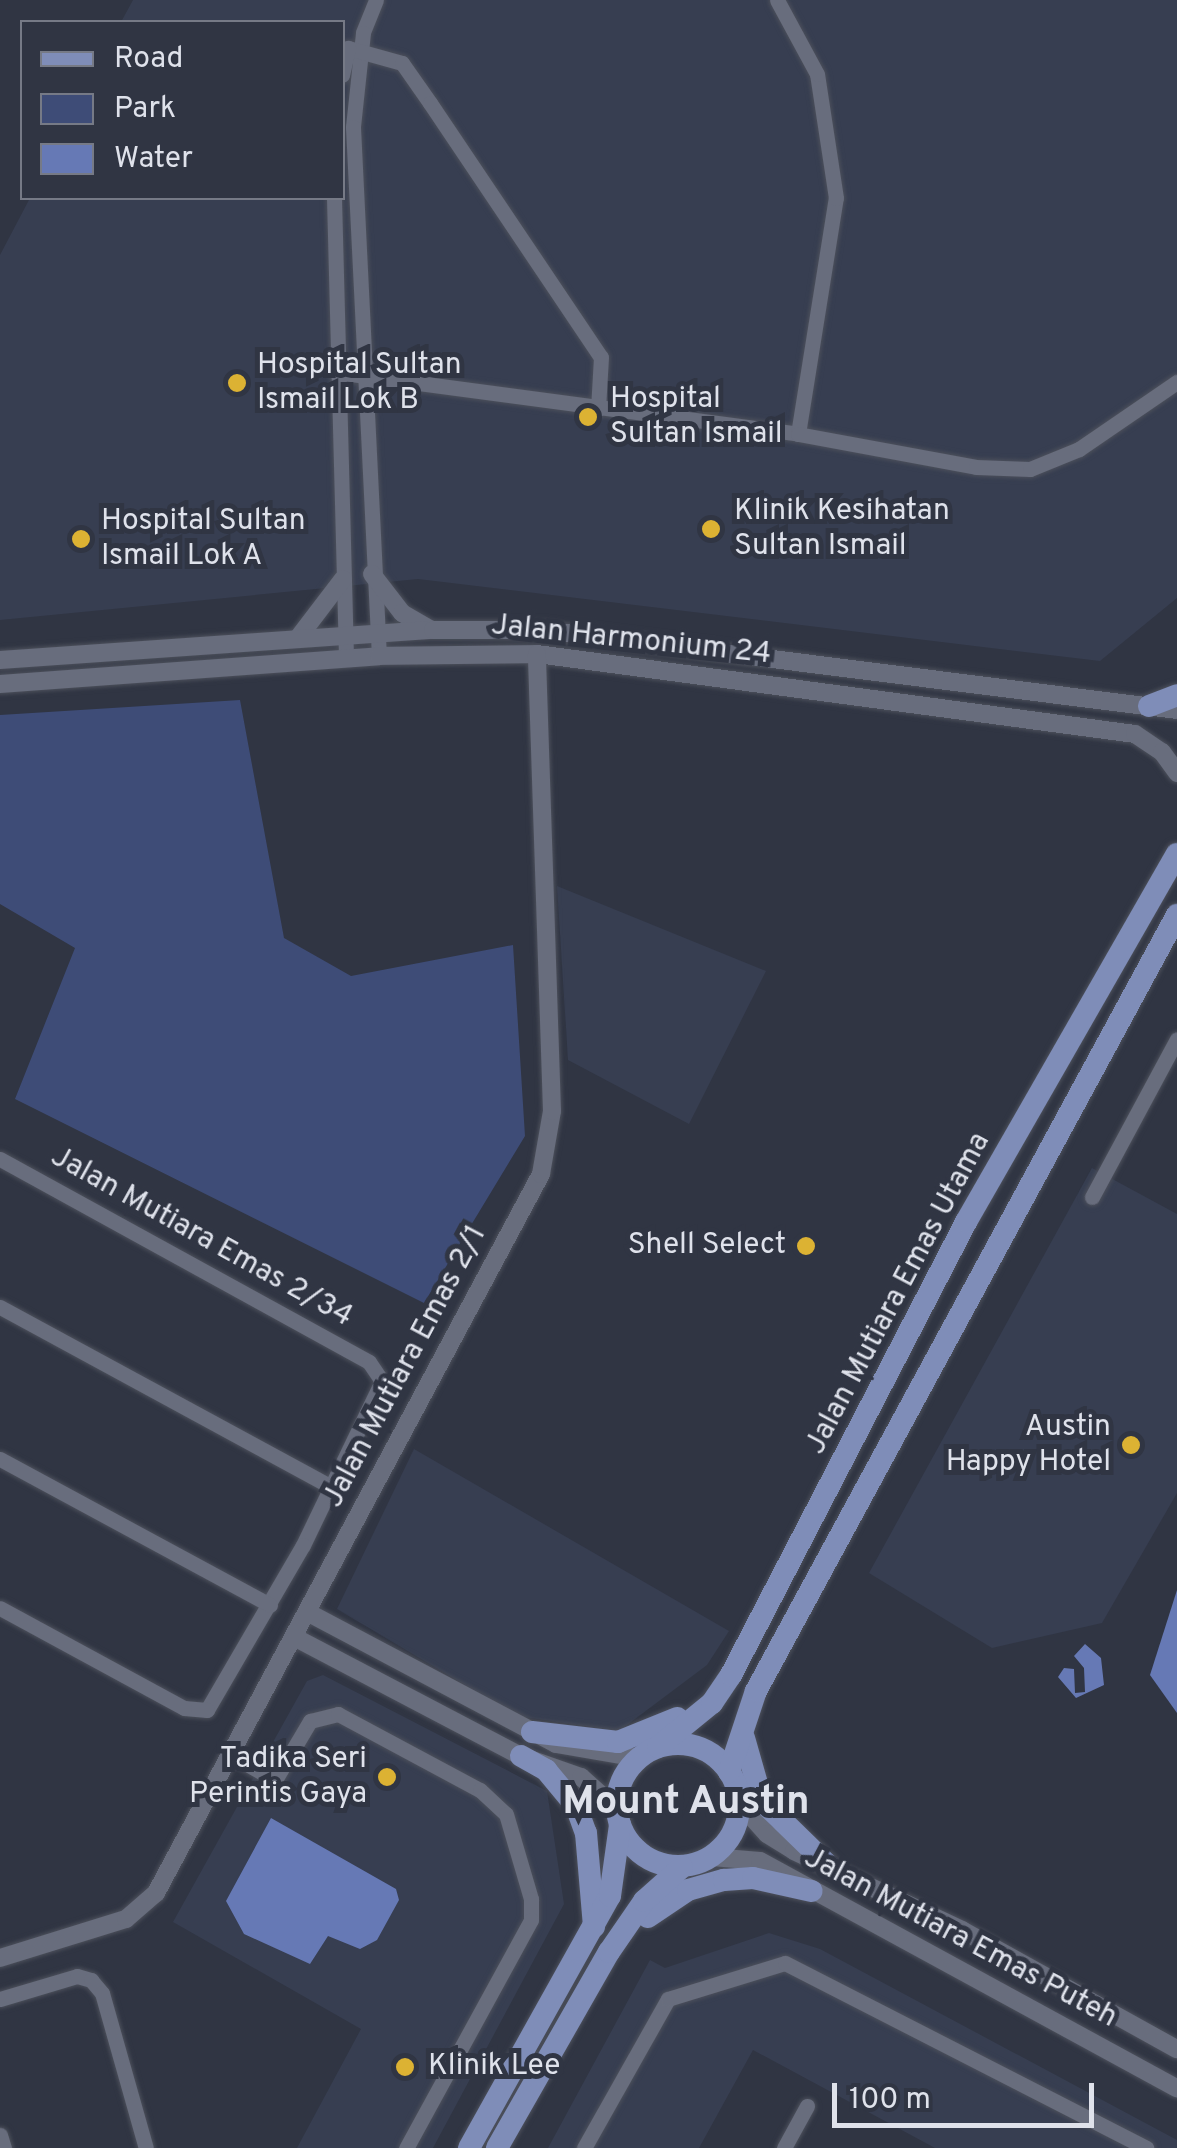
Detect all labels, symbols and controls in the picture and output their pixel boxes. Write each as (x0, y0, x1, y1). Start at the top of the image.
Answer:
legend (20, 20, 345, 200)
text: Road (114, 41, 183, 78)
text: Park (114, 91, 176, 128)
text: Water (114, 141, 193, 178)
place label: Hospital Sultan Ismail Lok B (257, 348, 462, 418)
marker: Hospital Sultan Ismail Lok B (226, 372, 248, 394)
place label: Hospital Sultan Ismail (610, 382, 783, 452)
marker: Hospital Sultan Ismail (575, 404, 601, 430)
place label: Klinik Kesihatan Sultan Ismail (734, 494, 950, 564)
place label: Hospital Sultan Ismail Lok A (101, 504, 306, 574)
marker: Klinik Kesihatan Sultan Ismail (698, 516, 724, 542)
marker: Hospital Sultan Ismail Lok A (70, 528, 92, 550)
street label: Jalan Harmonium 24 (489, 608, 773, 674)
street label: Jalan Mutiara Emas Utama (799, 1127, 999, 1461)
street label: Jalan Mutiara Emas 2/34 (44, 1140, 358, 1336)
street label: Jalan Mutiara Emas 2/1 (316, 1220, 496, 1514)
place label: Shell Select (628, 1228, 786, 1264)
marker: Shell Select (795, 1235, 817, 1257)
place label: Austin Happy Hotel (946, 1410, 1111, 1480)
marker: Austin Happy Hotel (1120, 1434, 1142, 1456)
place label: Tadika Seri Perintis Gaya (189, 1742, 367, 1812)
marker: Tadika Seri Perintis Gaya (376, 1766, 398, 1788)
district label: Mount Austin (561, 1779, 811, 1827)
street label: Jalan Mutiara Emas Puteh (797, 1841, 1123, 2037)
place label: Klinik Lee (428, 2049, 560, 2085)
marker: Klinik Lee (392, 2054, 418, 2080)
scale bar (837, 2063, 1100, 2125)
text: 100 m (849, 2082, 931, 2119)

